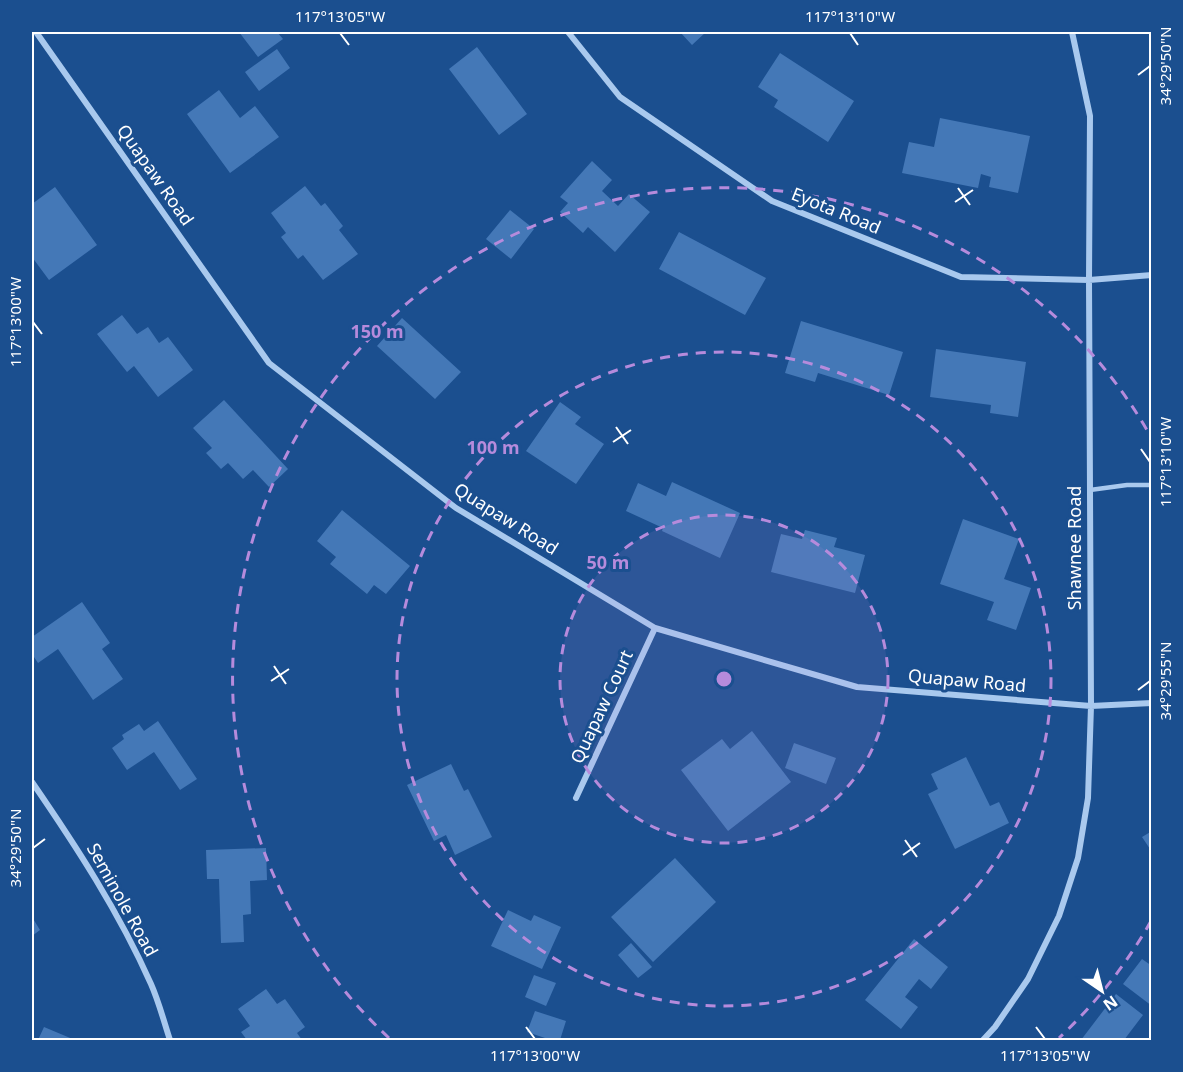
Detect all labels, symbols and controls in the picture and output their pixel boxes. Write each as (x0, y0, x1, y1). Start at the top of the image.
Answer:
text: 117°13'05"W (295, 6, 385, 26)
text: 117°13'10"W (805, 6, 895, 26)
text: 34°29'50"N (1155, 27, 1175, 105)
street label: Quapaw Road (112, 119, 200, 230)
street label: Eyota Road (788, 181, 885, 239)
text: 117°13'00"W (5, 277, 25, 367)
text: 150 m (350, 319, 404, 343)
text: 117°13'10"W (1155, 417, 1175, 507)
text: 100 m (466, 435, 520, 459)
street label: Quapaw Road (450, 477, 563, 560)
street label: Shawnee Road (1062, 486, 1086, 610)
text: 50 m (587, 550, 629, 574)
text: 34°29'55"N (1155, 642, 1175, 720)
street label: Quapaw Court (564, 646, 638, 767)
street label: Quapaw Road (907, 663, 1027, 697)
centre of rings (714, 669, 734, 689)
text: 34°29'50"N (5, 809, 25, 887)
street label: Seminole Road (82, 838, 164, 961)
north arrow (1072, 961, 1132, 1021)
text: N (1099, 991, 1122, 1016)
text: 117°13'00"W (490, 1045, 580, 1065)
text: 117°13'05"W (1000, 1045, 1090, 1065)

